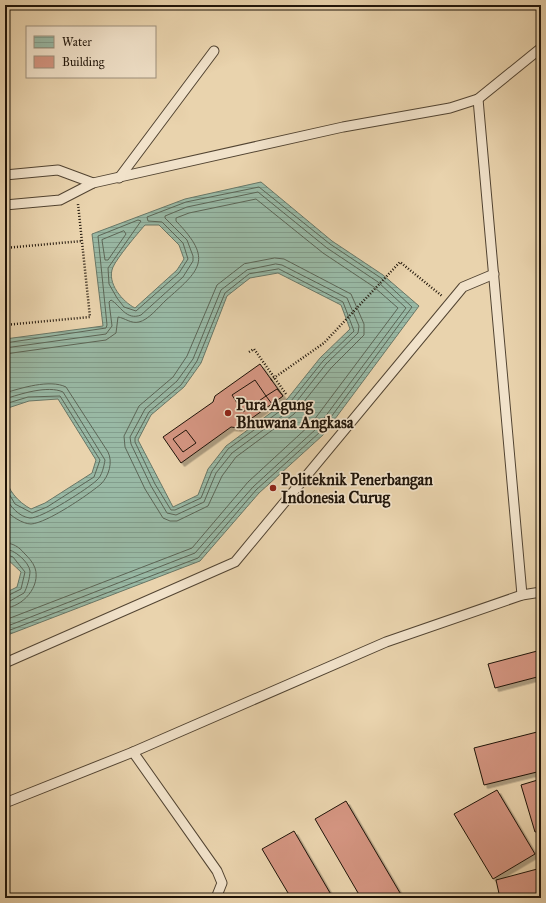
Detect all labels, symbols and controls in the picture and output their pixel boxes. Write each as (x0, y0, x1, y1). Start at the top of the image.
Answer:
legend (26, 26, 156, 78)
text: Water (62, 35, 92, 49)
text: Building (62, 55, 105, 70)
place label: Pura Agung Bhuwana Angkasa (236, 395, 355, 433)
marker: Pura Agung Bhuwana Angkasa (223, 408, 233, 418)
place label: Politeknik Penerbangan Indonesia Curug (281, 470, 433, 508)
marker: Politeknik Penerbangan Indonesia Curug (268, 483, 278, 493)

